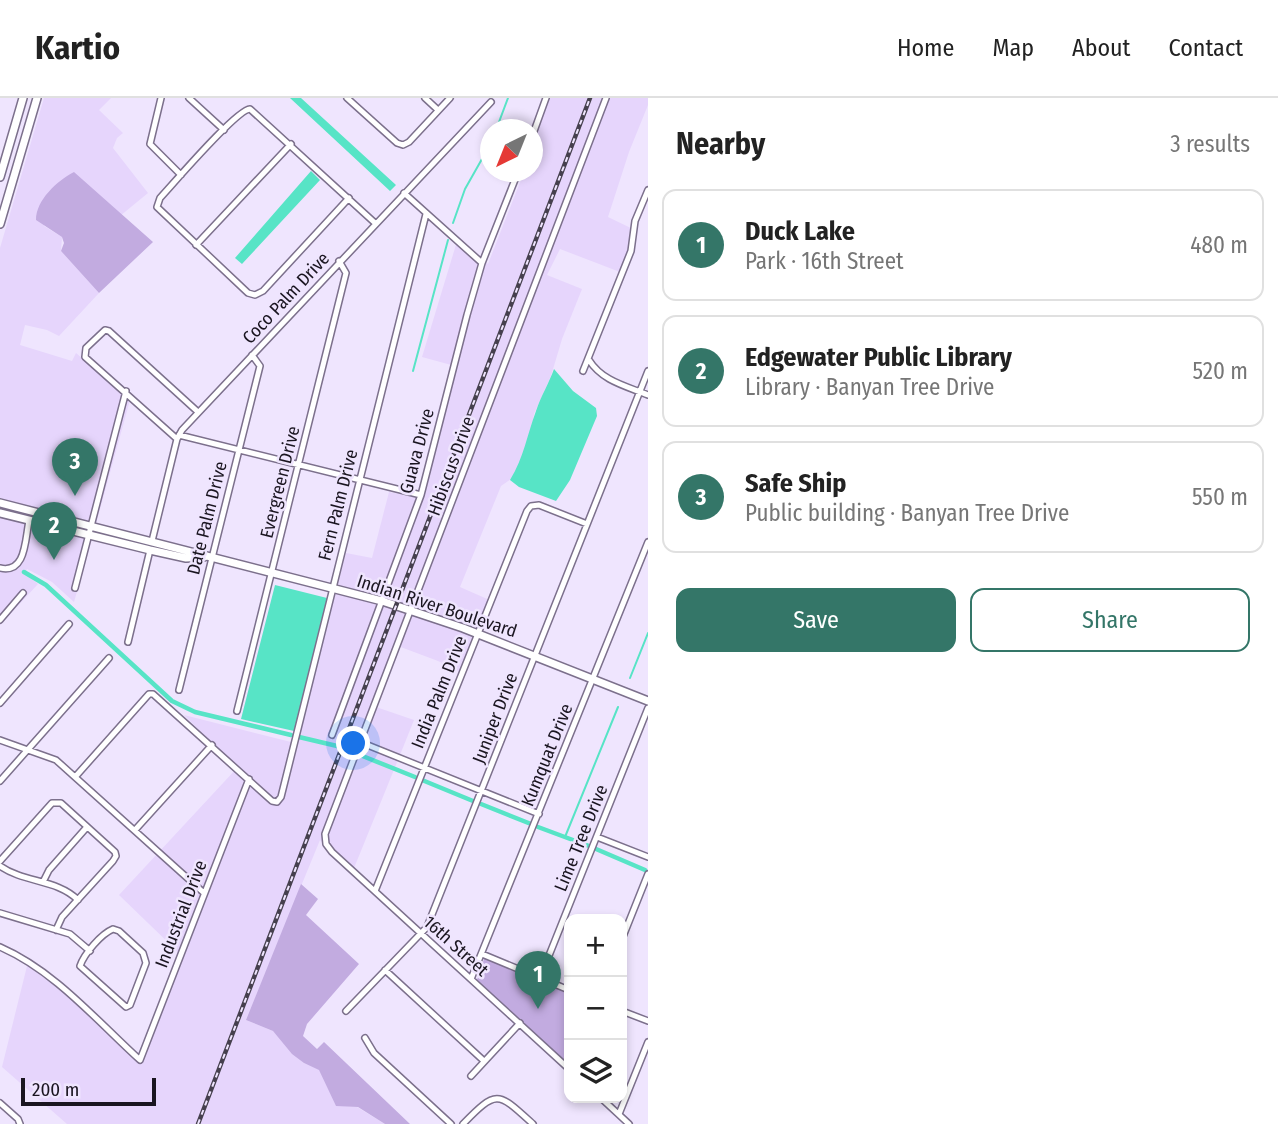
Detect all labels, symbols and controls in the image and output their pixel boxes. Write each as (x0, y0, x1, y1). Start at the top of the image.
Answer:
text: Kartio (35, 28, 120, 68)
text: Home (897, 34, 954, 62)
text: Map (992, 34, 1034, 62)
text: About (1072, 34, 1130, 62)
text: Contact (1168, 34, 1243, 62)
north arrow (480, 119, 543, 182)
text: Nearby (676, 126, 765, 162)
text: 3 results (1170, 130, 1250, 158)
text: Duck Lake (745, 216, 855, 247)
text: 1 (696, 231, 706, 259)
text: 480 m (1190, 231, 1248, 259)
text: Park · 16th Street (745, 247, 904, 275)
street label: Coco Palm Drive (238, 248, 334, 348)
text: Edgewater Public Library (745, 342, 1012, 373)
text: 2 (696, 357, 706, 385)
text: 520 m (1192, 357, 1248, 385)
text: Library · Banyan Tree Drive (745, 373, 994, 401)
street label: Guava Drive (395, 406, 439, 496)
street label: Hibiscus Drive (423, 413, 479, 519)
street label: Evergreen Drive (255, 424, 305, 540)
pin: 3 (52, 438, 98, 496)
street label: Fern Palm Drive (314, 447, 363, 563)
street label: Date Palm Drive (182, 459, 232, 577)
text: Safe Ship (745, 468, 846, 499)
text: 3 (696, 483, 706, 511)
text: 550 m (1192, 483, 1248, 511)
text: Public building · Banyan Tree Drive (745, 499, 1069, 527)
pin: 2 (31, 502, 77, 560)
street label: Indian River Boulevard (354, 570, 520, 642)
button: Save (676, 588, 956, 652)
button: Share (970, 588, 1250, 652)
street label: India Palm Drive (406, 632, 472, 752)
street label: Juniper Drive (468, 669, 522, 766)
street label: Kumquat Drive (516, 700, 578, 810)
your location (336, 726, 370, 760)
street label: Lime Tree Drive (550, 781, 612, 895)
street label: Industrial Drive (150, 857, 212, 971)
street label: 16th Street (419, 911, 493, 981)
map controls (564, 914, 627, 1103)
button: + (564, 914, 627, 977)
pin: 1 (515, 951, 561, 1009)
button: − (564, 977, 627, 1040)
button: layers (564, 1040, 627, 1103)
scale bar (21, 1075, 156, 1107)
text: 200 m (32, 1078, 79, 1101)

